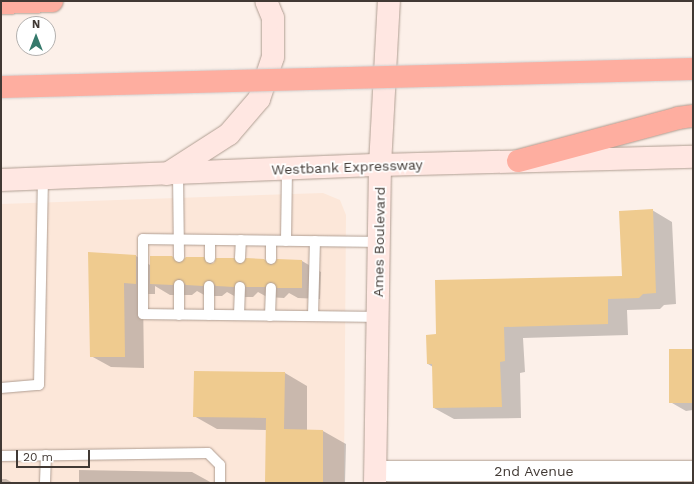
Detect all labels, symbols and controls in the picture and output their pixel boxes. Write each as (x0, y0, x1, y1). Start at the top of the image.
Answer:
north arrow (16, 16, 56, 56)
text: N (32, 18, 40, 31)
street label: Westbank Expressway (271, 156, 423, 178)
street label: Ames Boulevard (370, 187, 388, 297)
scale bar (18, 442, 92, 468)
text: 20 m (23, 450, 53, 464)
street label: 2nd Avenue (494, 463, 574, 479)

